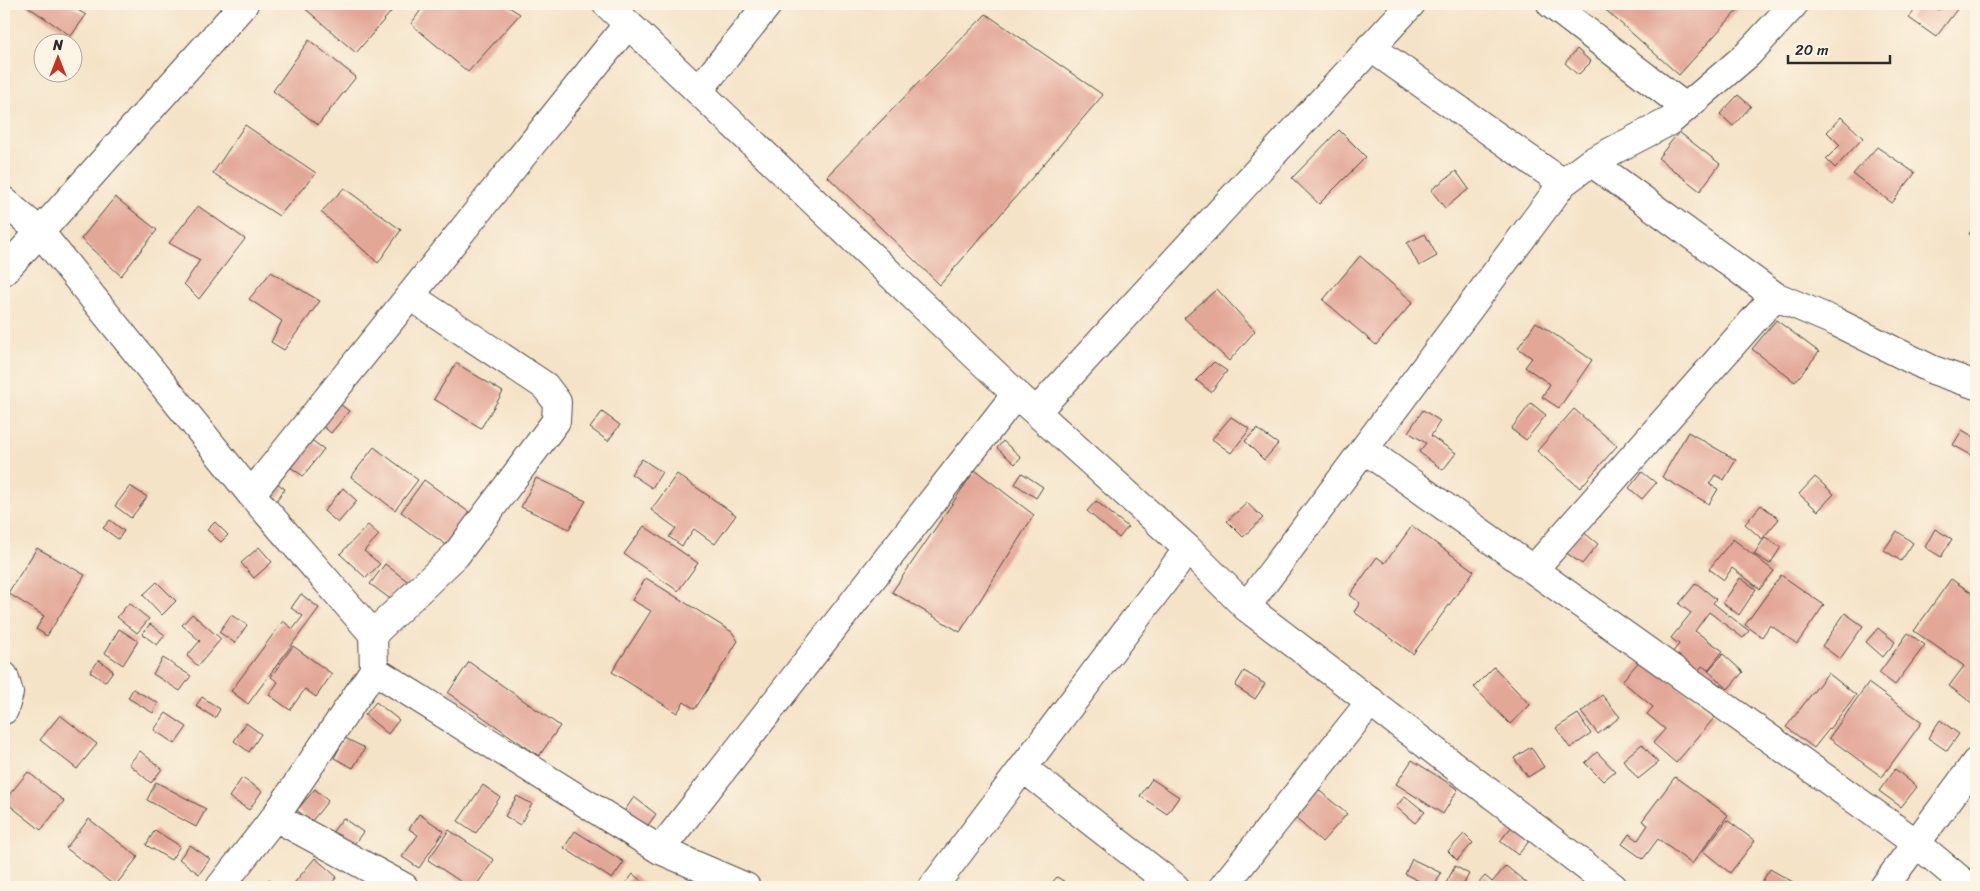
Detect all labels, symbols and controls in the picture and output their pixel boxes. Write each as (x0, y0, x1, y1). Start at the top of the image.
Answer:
north arrow (32, 32, 82, 82)
scale bar (1788, 32, 1890, 64)
text: N (52, 33, 63, 58)
text: 20 m (1795, 37, 1829, 63)

